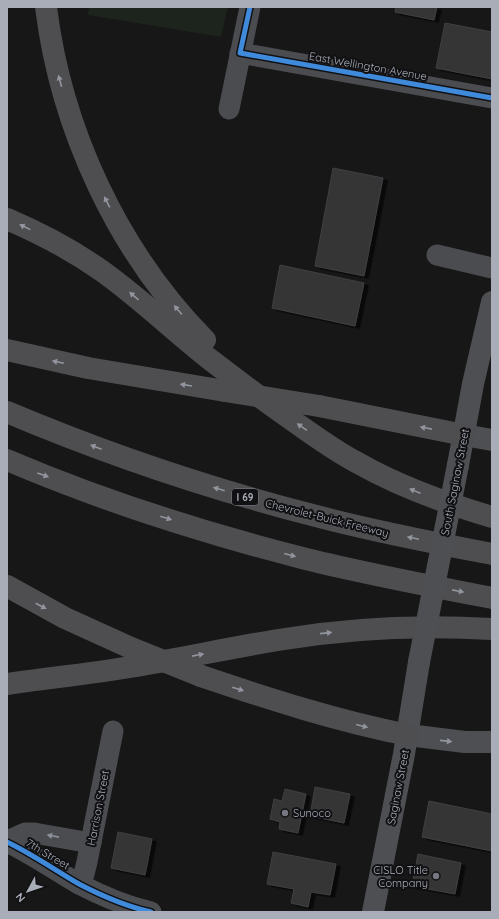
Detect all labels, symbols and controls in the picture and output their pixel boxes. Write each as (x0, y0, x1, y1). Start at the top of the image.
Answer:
street label: East Wellington Avenue (308, 49, 428, 83)
one-way arrow (57, 74, 63, 87)
one-way arrow (104, 196, 110, 208)
one-way arrow (19, 224, 30, 230)
one-way arrow (129, 292, 140, 301)
one-way arrow (173, 305, 182, 316)
one-way arrow (52, 358, 64, 364)
one-way arrow (180, 381, 192, 387)
one-way arrow (297, 423, 308, 431)
one-way arrow (420, 424, 432, 430)
street label: South Saginaw Street (438, 427, 472, 537)
one-way arrow (89, 444, 101, 450)
one-way arrow (38, 472, 50, 478)
one-way arrow (212, 486, 224, 492)
one-way arrow (410, 488, 421, 494)
road number: I 69 (232, 489, 258, 505)
street label: Chevrolet-Buick Freeway (264, 496, 390, 540)
one-way arrow (160, 516, 172, 522)
one-way arrow (406, 534, 419, 540)
one-way arrow (284, 552, 297, 558)
one-way arrow (452, 589, 465, 595)
one-way arrow (35, 602, 47, 609)
one-way arrow (320, 630, 332, 637)
one-way arrow (192, 651, 204, 657)
one-way arrow (232, 686, 244, 692)
one-way arrow (356, 723, 369, 729)
one-way arrow (440, 737, 452, 744)
street label: Saginaw Street (384, 748, 412, 826)
street label: Harrison Street (84, 769, 112, 847)
place label: Sunoco (293, 806, 331, 820)
marker: Sunoco (280, 808, 290, 818)
one-way arrow (46, 833, 59, 839)
street label: 7th Street (24, 835, 73, 873)
place label: CISLO Title Company (373, 863, 428, 890)
north arrow (8, 871, 48, 911)
marker: CISLO Title Company (431, 871, 441, 881)
text: N (12, 890, 28, 905)

